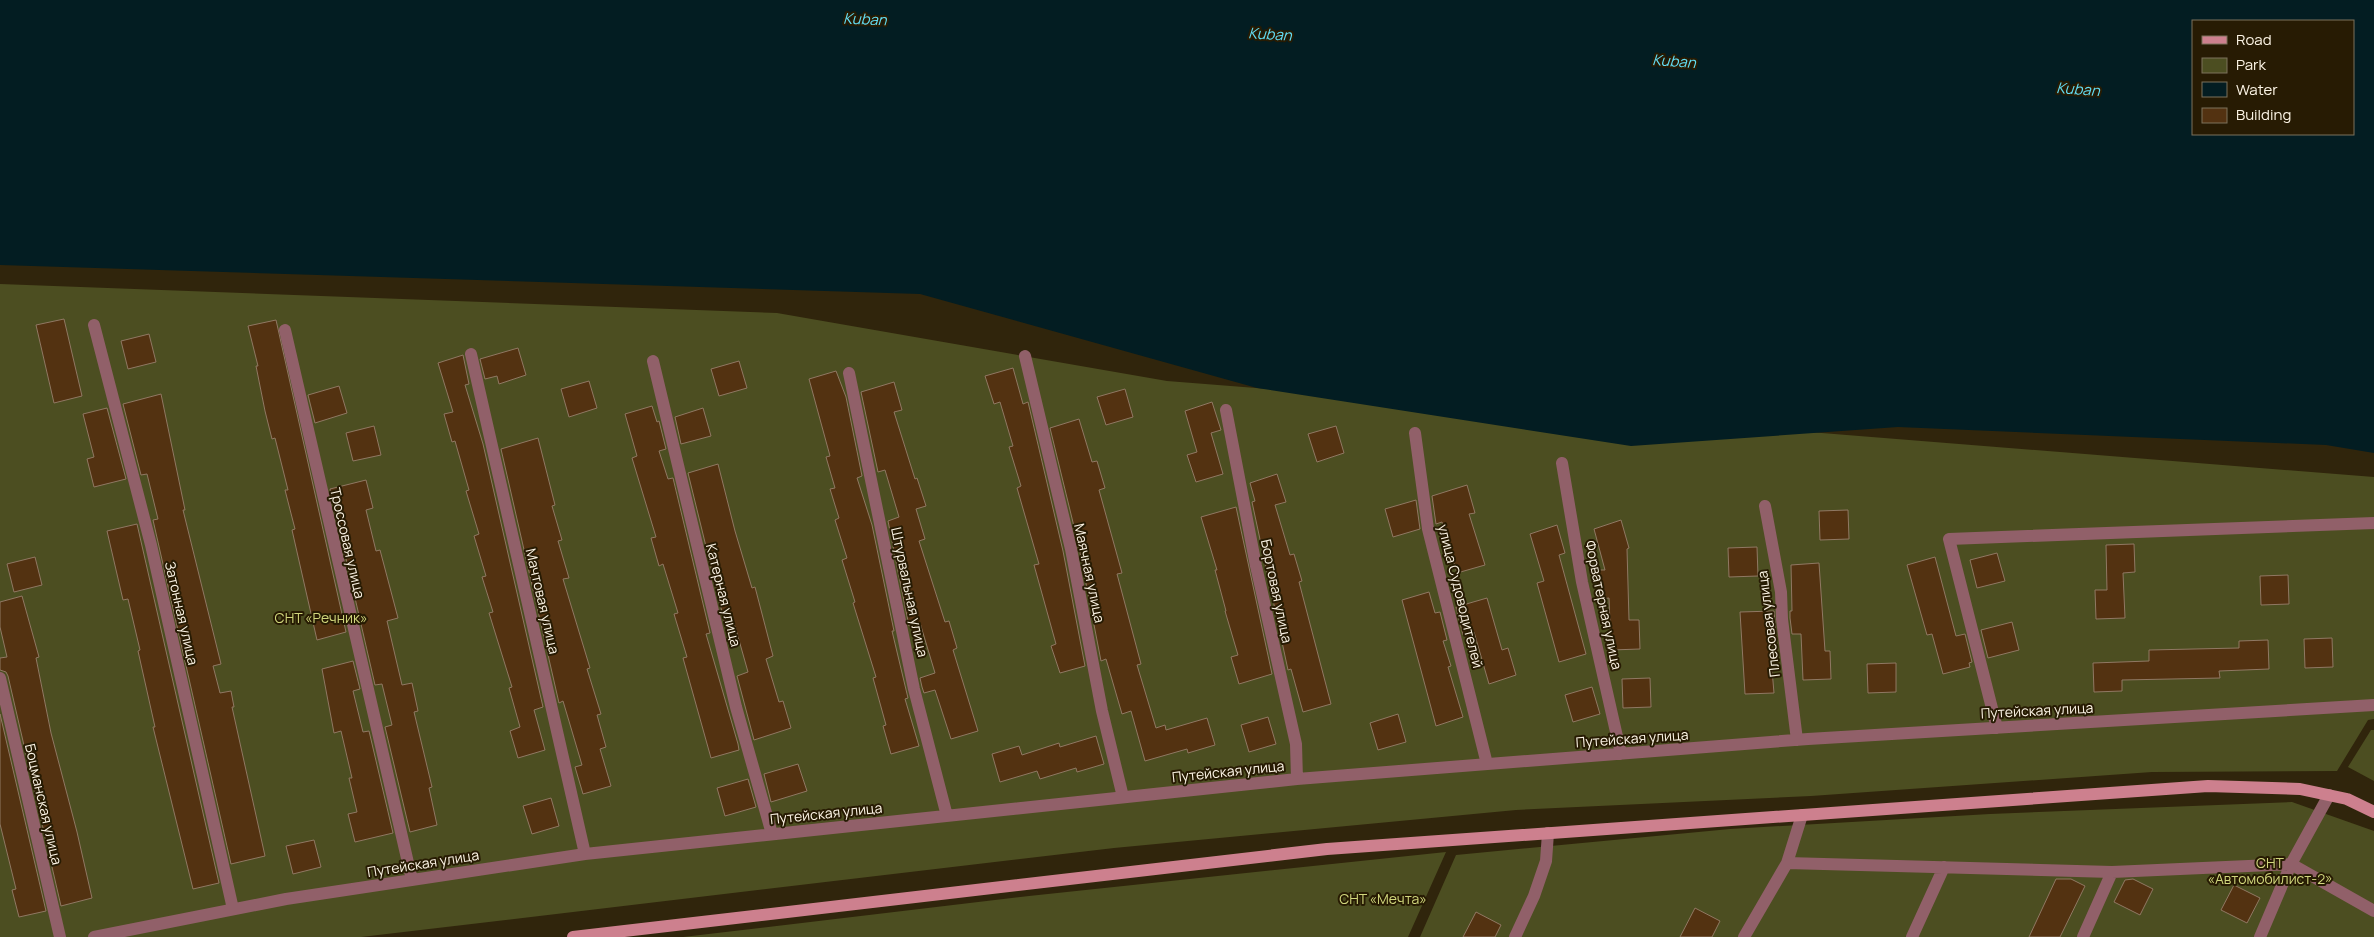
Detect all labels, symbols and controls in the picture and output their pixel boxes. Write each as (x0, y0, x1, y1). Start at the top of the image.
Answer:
water label: Kuban (843, 8, 888, 30)
legend (2192, 20, 2354, 135)
water label: Kuban (1248, 22, 1293, 46)
text: Road (2236, 29, 2272, 50)
water label: Kuban (1652, 49, 1697, 73)
text: Park (2236, 54, 2266, 75)
water label: Kuban (2056, 77, 2101, 101)
text: Water (2236, 79, 2278, 100)
text: Building (2236, 104, 2291, 125)
street label: Троссовая улица (326, 486, 370, 600)
street label: Маячная улица (1070, 522, 1110, 624)
street label: улица Судоводителей (1434, 522, 1488, 670)
street label: Штурвальная улица (887, 525, 933, 659)
street label: Бортовая улица (1257, 537, 1297, 645)
street label: Форватерная улица (1581, 539, 1627, 671)
street label: Катерная улица (702, 541, 746, 649)
street label: Мачтовая улица (522, 546, 564, 656)
street label: Затонная улица (161, 559, 203, 667)
street label: Плесовая улица (1752, 570, 1784, 678)
park label: СНТ «Речник» (275, 608, 367, 627)
street label: Путейская улица (1980, 698, 2094, 722)
street label: Путейская улица (1575, 725, 1689, 751)
street label: Боцманская улица (21, 742, 67, 866)
street label: Путейская улица (1171, 756, 1285, 786)
street label: Путейская улица (769, 798, 883, 828)
street label: Путейская улица (366, 845, 480, 881)
park label: СНТ «Автомобилист-2» (2207, 853, 2333, 888)
park label: СНТ «Мечта» (1339, 889, 1427, 908)

